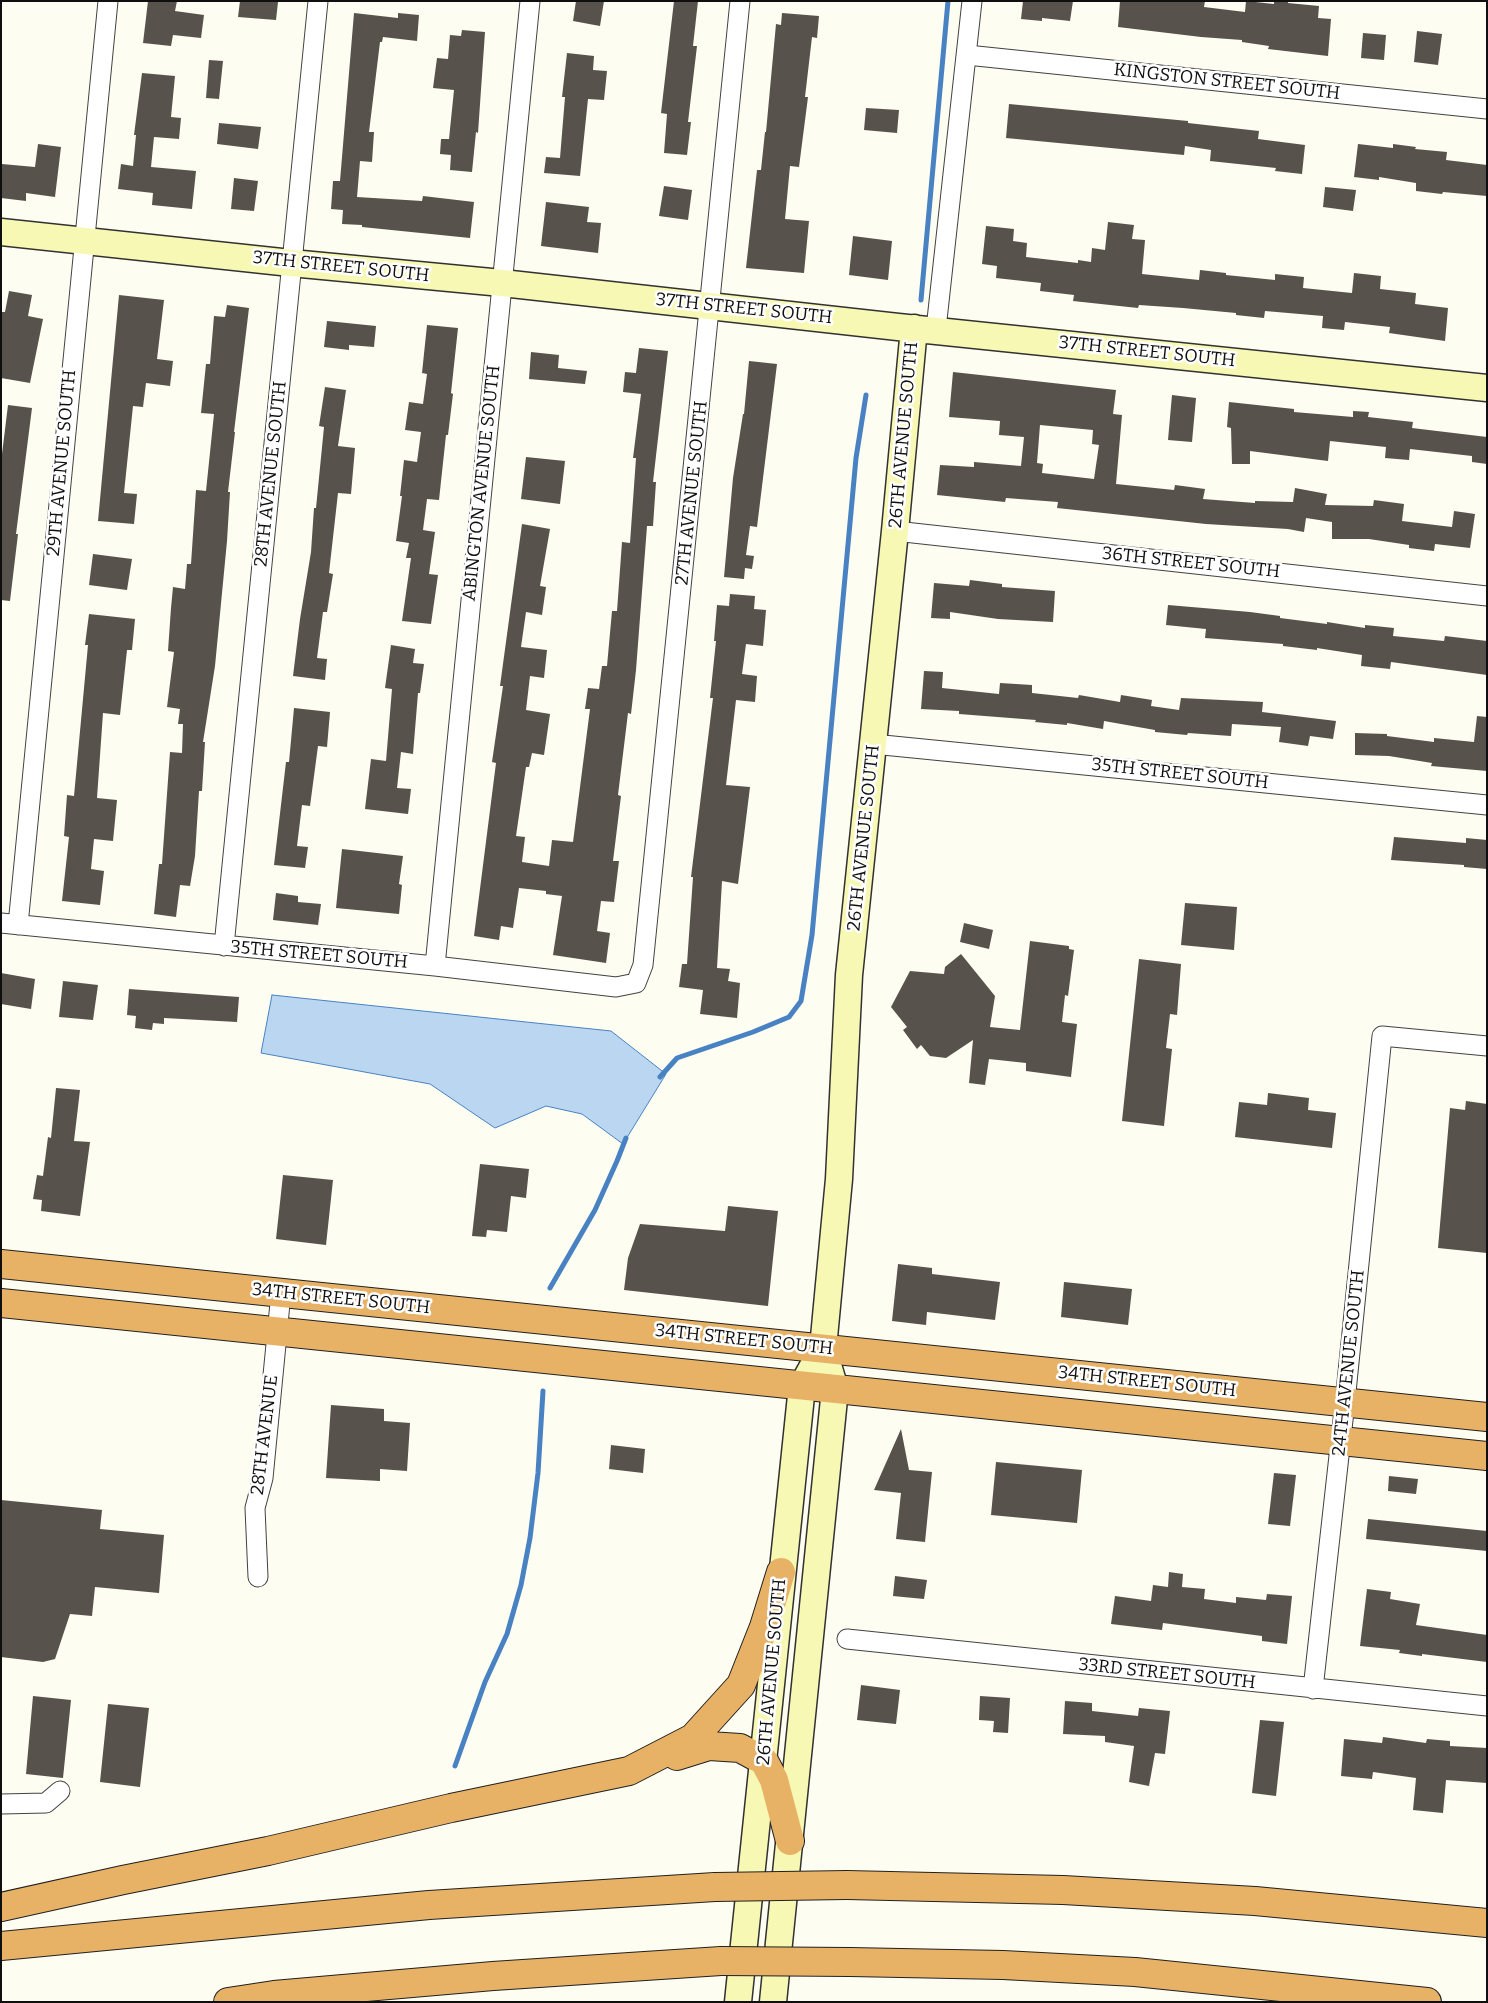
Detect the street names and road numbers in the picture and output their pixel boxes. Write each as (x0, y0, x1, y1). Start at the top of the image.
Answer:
street label: KINGSTON STREET SOUTH (1113, 59, 1341, 105)
street label: 37TH STREET SOUTH (252, 247, 430, 287)
street label: 37TH STREET SOUTH (655, 289, 833, 329)
street label: 37TH STREET SOUTH (1058, 332, 1236, 372)
street label: 26TH AVENUE SOUTH (885, 341, 923, 529)
street label: ABINGTON AVENUE SOUTH (459, 364, 505, 602)
street label: 29TH AVENUE SOUTH (43, 369, 81, 557)
street label: 28TH AVENUE SOUTH (251, 380, 291, 568)
street label: 27TH AVENUE SOUTH (672, 400, 712, 586)
street label: 36TH STREET SOUTH (1101, 543, 1281, 583)
street label: 26TH AVENUE SOUTH (843, 744, 885, 932)
street label: 35TH STREET SOUTH (1090, 754, 1270, 794)
street label: 35TH STREET SOUTH (229, 936, 409, 974)
street label: 24TH AVENUE SOUTH (1328, 1269, 1370, 1457)
street label: 34TH STREET SOUTH (251, 1279, 431, 1319)
street label: 34TH STREET SOUTH (654, 1320, 834, 1360)
street label: 34TH STREET SOUTH (1057, 1362, 1237, 1402)
street label: 28TH AVENUE (247, 1374, 283, 1496)
street label: 26TH AVENUE SOUTH (753, 1578, 791, 1766)
street label: 33RD STREET SOUTH (1077, 1654, 1257, 1694)

